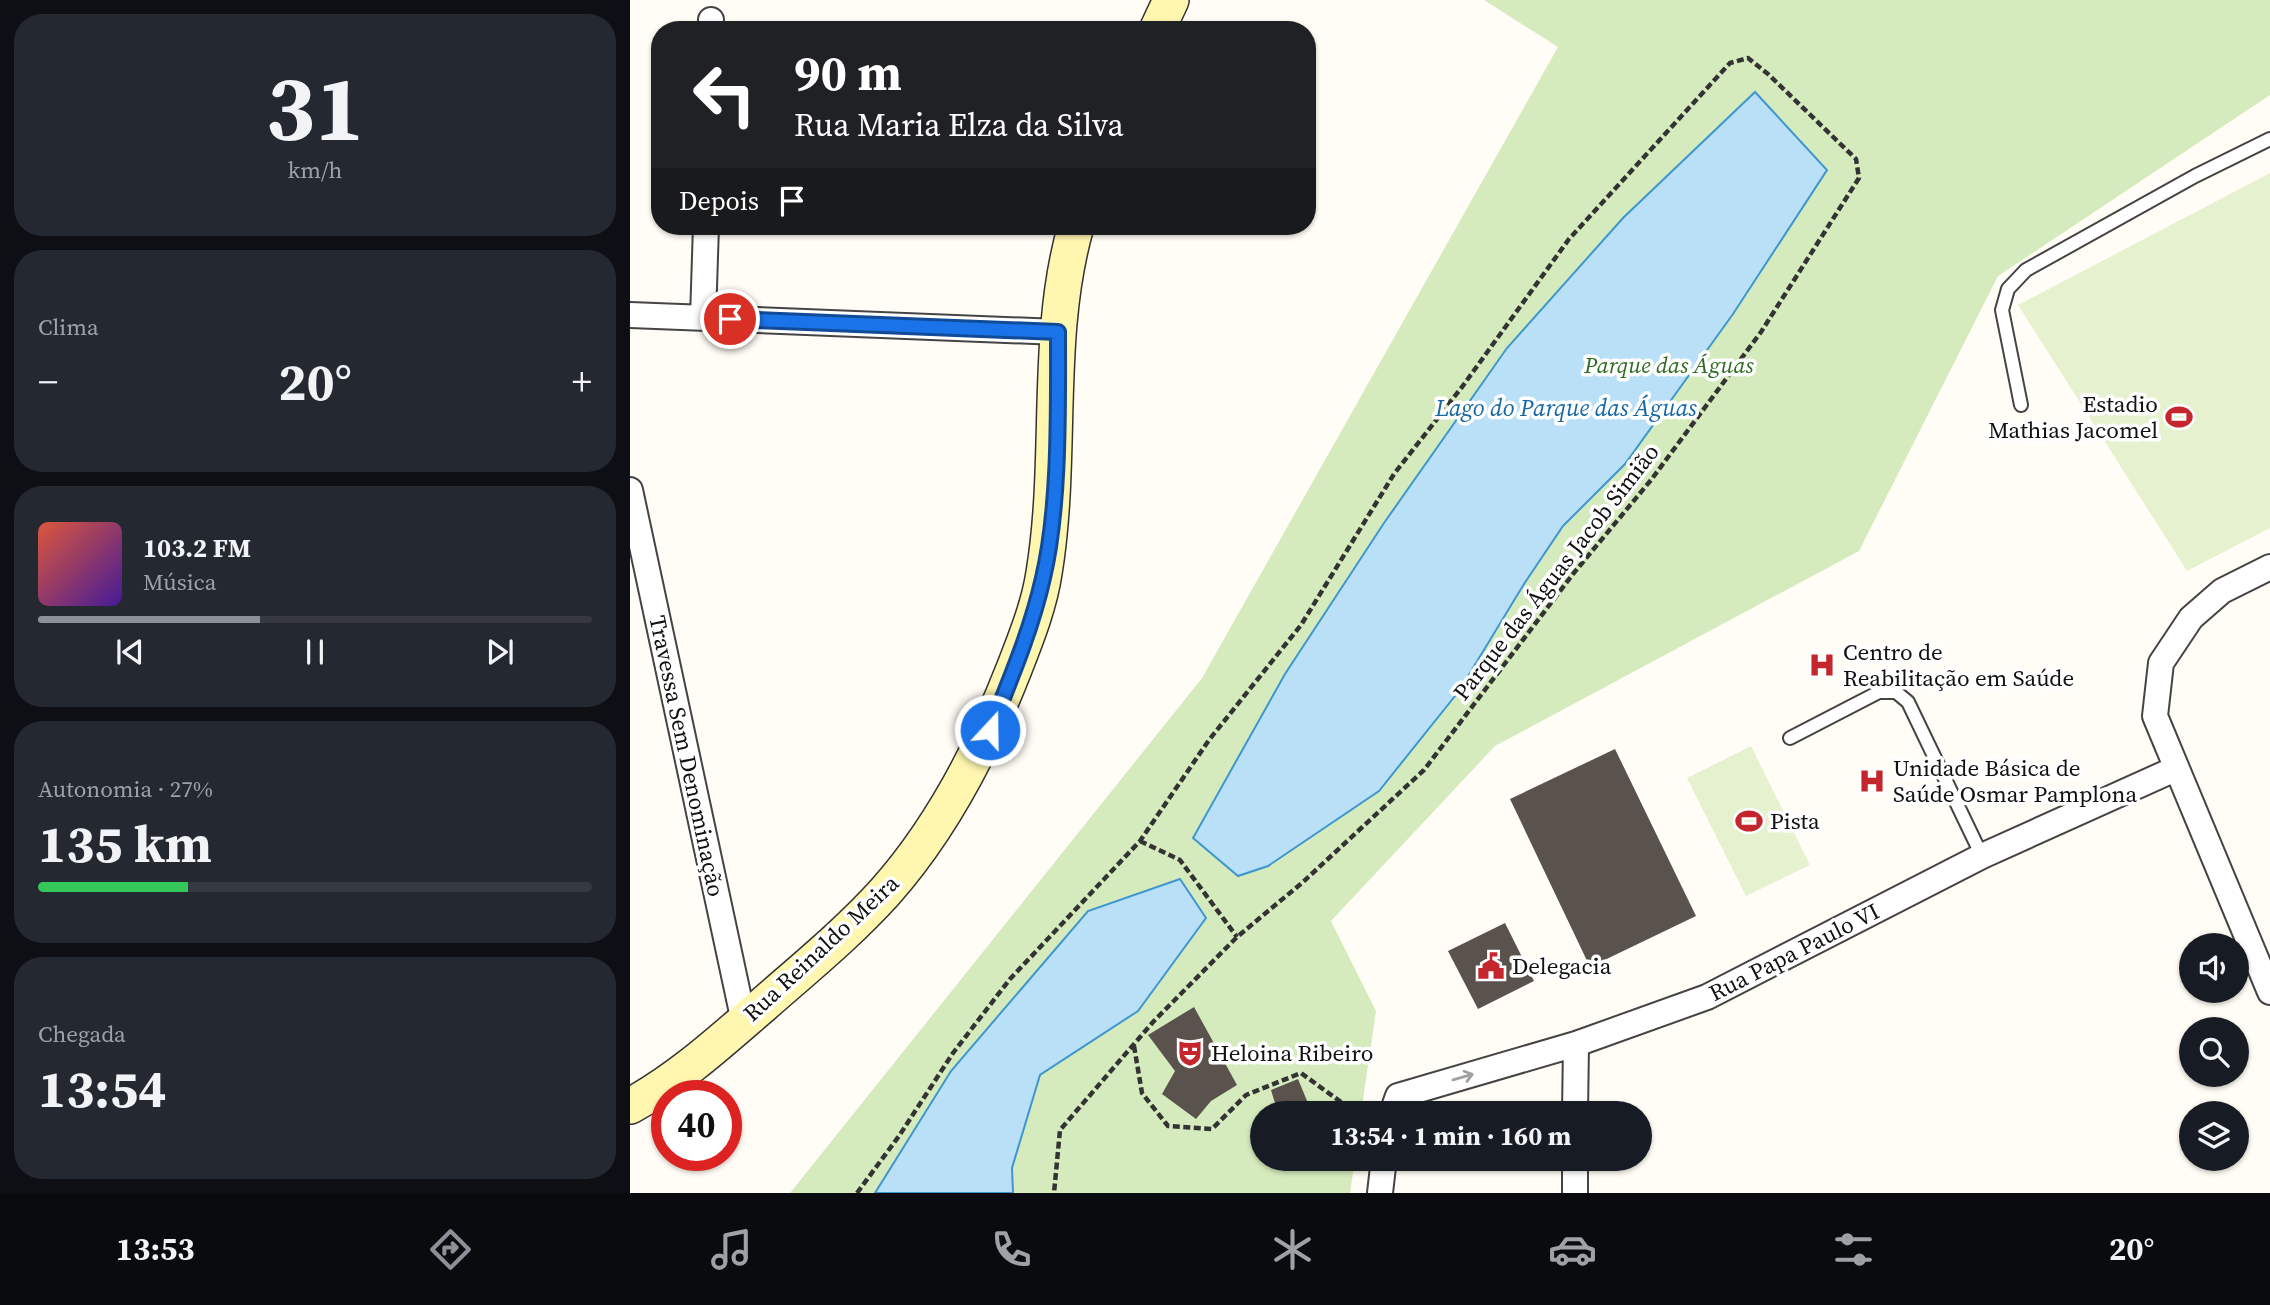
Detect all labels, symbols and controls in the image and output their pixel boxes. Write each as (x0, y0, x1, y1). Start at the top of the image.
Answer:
text: 90 m (794, 39, 902, 106)
text: 31 (266, 46, 364, 170)
icon: left (679, 49, 770, 140)
text: Rua Maria Elza da Silva (794, 103, 1124, 147)
text: km/h (288, 154, 342, 186)
icon: arrive (773, 182, 811, 220)
text: Depois (679, 183, 759, 219)
pin (700, 289, 760, 349)
icon: arrive (711, 300, 749, 338)
text: Clima (38, 311, 99, 343)
text: 20° (278, 346, 352, 417)
park label: Parque das Águas (1583, 349, 1754, 381)
text: − (38, 356, 58, 408)
text: + (572, 356, 592, 408)
place label: Estadio Mathias Jacomel (1988, 388, 2158, 446)
water label: Lago do Parque das Águas (1434, 391, 1697, 424)
sports icon: Estadio Mathias Jacomel (2164, 402, 2194, 432)
street label: Parque das Águas Jacob Simião (1446, 437, 1666, 707)
text: 103.2 FM (143, 530, 251, 566)
text: Música (143, 566, 216, 598)
street label: Travessa Sem Denominação (642, 612, 732, 900)
icon: previous (111, 633, 149, 671)
icon: pause (296, 633, 334, 671)
icon: next (481, 633, 519, 671)
place label: Centro de Reabilitação em Saúde (1843, 636, 2074, 694)
hospital icon: Centro de Reabilitação em Saúde (1807, 650, 1837, 680)
position arrow (953, 693, 1027, 767)
place label: Unidade Básica de Saúde Osmar Pamplona (1893, 752, 2138, 810)
hospital icon: Unidade Básica de Saúde Osmar Pamplona (1857, 766, 1887, 796)
text: Autonomia · 27% (38, 773, 213, 805)
place label: Pista (1770, 805, 1820, 837)
sports icon: Pista (1734, 806, 1764, 836)
text: 135 km (38, 808, 212, 879)
street label: Rua Reinaldo Meira (736, 867, 906, 1029)
street label: Rua Papa Paulo VI (1703, 895, 1885, 1009)
map controls (2179, 933, 2249, 1171)
button: sound (2179, 933, 2249, 1003)
place label: Delegacia (1512, 950, 1612, 982)
public building icon: Delegacia (1476, 951, 1506, 981)
button: search (2179, 1017, 2249, 1087)
text: Chegada (38, 1018, 126, 1050)
place label: Heloina Ribeiro (1211, 1037, 1373, 1069)
theatre icon: Heloina Ribeiro (1175, 1038, 1205, 1068)
text: 13:54 (38, 1053, 166, 1124)
one-way arrow (1452, 1069, 1474, 1082)
speed limit sign: 40 (651, 1080, 742, 1171)
button: layers (2179, 1101, 2249, 1171)
text: 13:54 · 1 min · 160 m (1331, 1118, 1571, 1154)
icon: directions (426, 1225, 475, 1274)
icon: music (707, 1225, 756, 1274)
icon: phone (987, 1225, 1036, 1274)
icon: climate (1268, 1225, 1317, 1274)
icon: car (1548, 1225, 1597, 1274)
icon: filters (1829, 1225, 1878, 1274)
text: 13:53 (116, 1227, 195, 1271)
text: 20° (2109, 1227, 2154, 1271)

